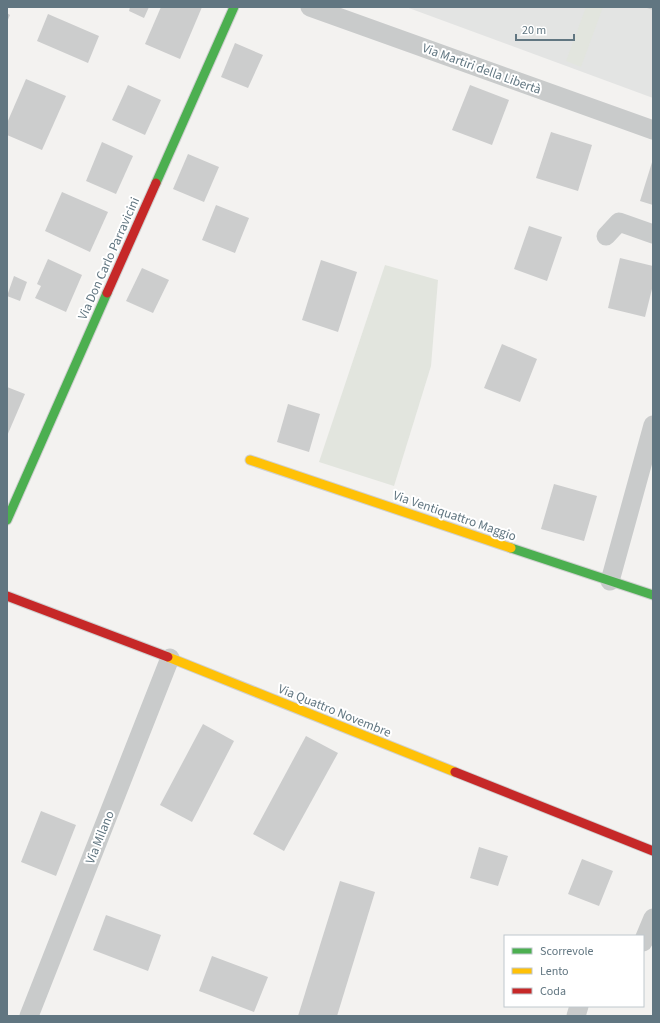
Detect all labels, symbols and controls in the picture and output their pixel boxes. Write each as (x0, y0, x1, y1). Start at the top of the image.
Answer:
scale bar (516, 16, 574, 42)
text: 20 m (522, 22, 546, 39)
street label: Via Martiri della Libertà (420, 39, 544, 99)
street label: Via Don Carlo Parravicini (74, 194, 144, 323)
street label: Via Ventiquattro Maggio (391, 486, 519, 545)
street label: Via Quattro Novembre (275, 680, 394, 742)
street label: Via Milano (81, 808, 119, 867)
legend (504, 935, 644, 1007)
text: Scorrevole (540, 943, 593, 960)
text: Lento (540, 963, 569, 980)
text: Coda (540, 983, 566, 1000)

